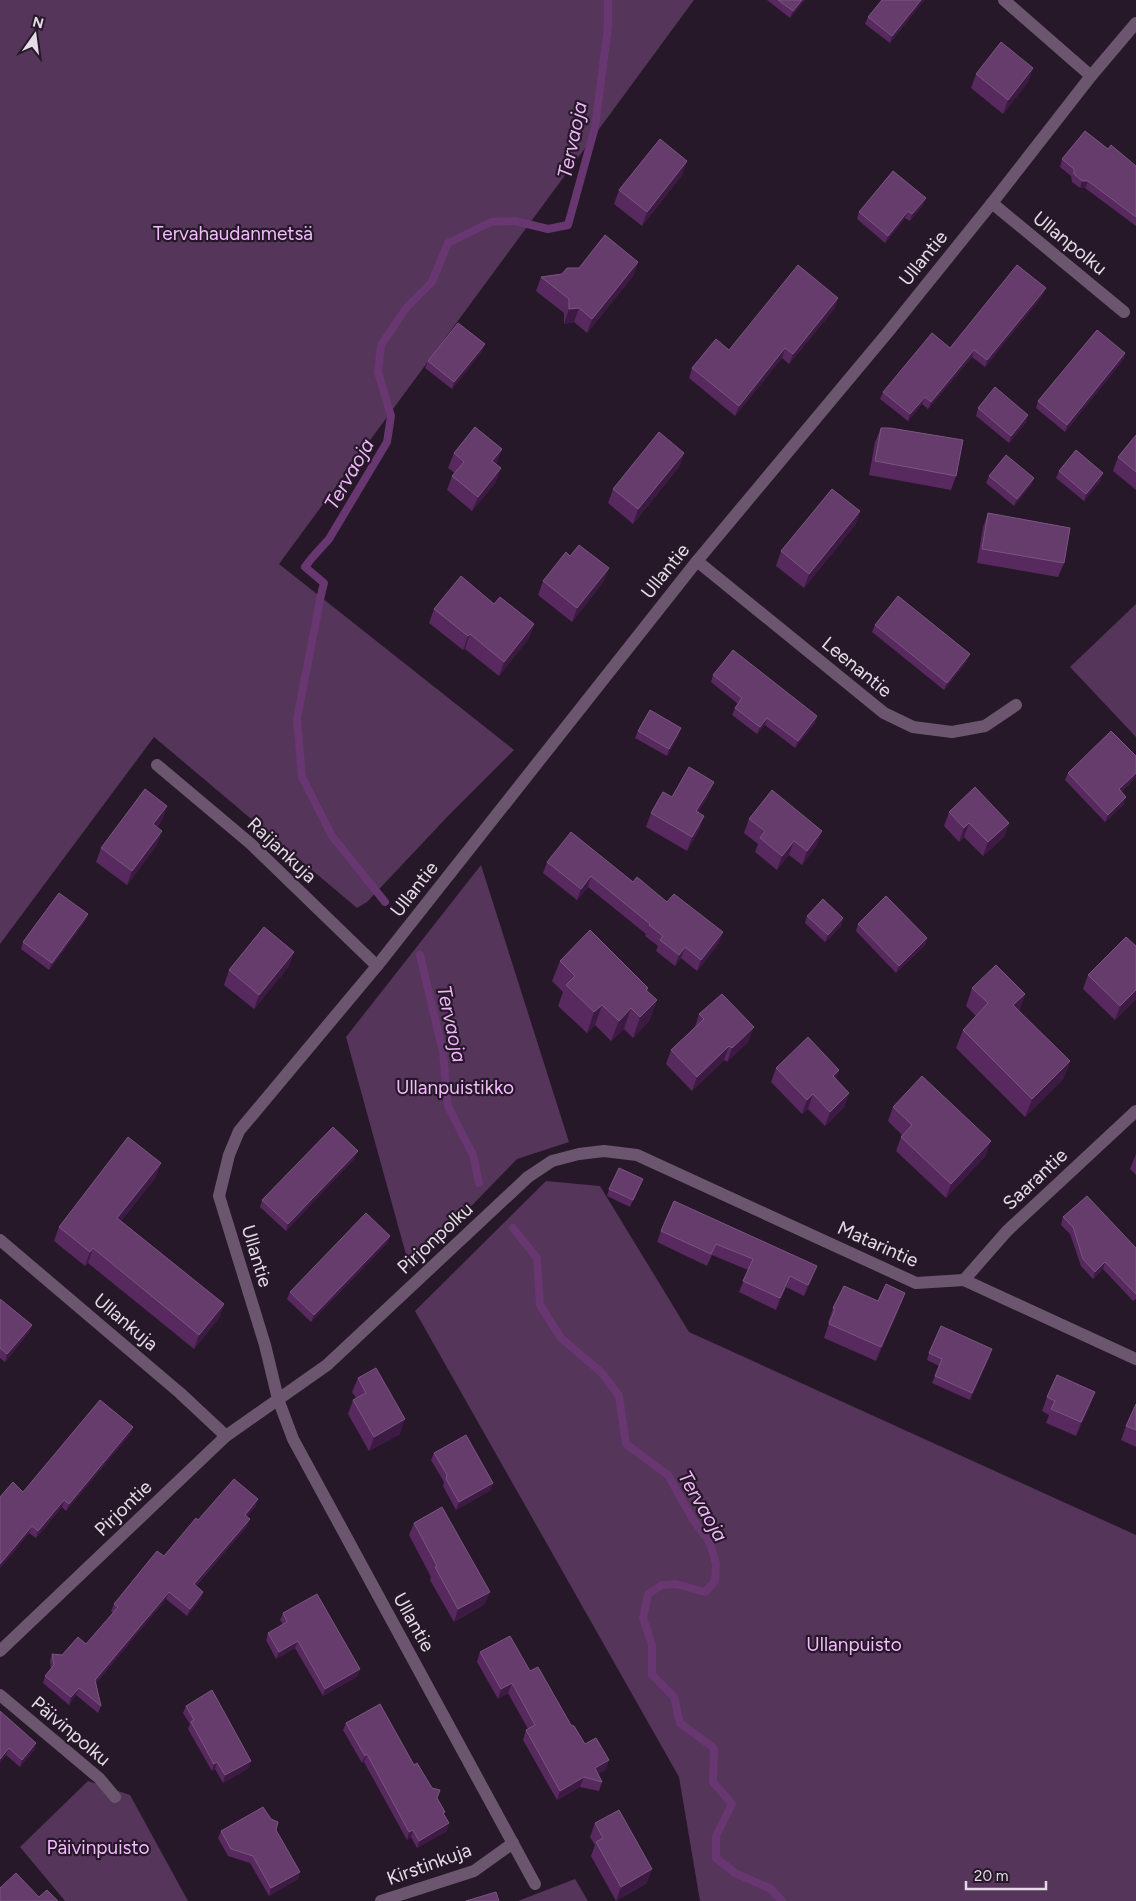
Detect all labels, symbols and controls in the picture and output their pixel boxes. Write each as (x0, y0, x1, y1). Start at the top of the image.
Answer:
north arrow (10, 10, 60, 60)
text: N (31, 13, 45, 32)
water label: Tervaoja (552, 99, 592, 181)
street label: Ullanpolku (1028, 206, 1112, 280)
park label: Tervahaudanmetsä (153, 222, 313, 245)
street label: Ullantie (894, 226, 952, 290)
water label: Tervaoja (319, 434, 379, 514)
street label: Ullantie (636, 539, 694, 603)
street label: Leenantie (817, 632, 897, 702)
street label: Raijankuja (243, 812, 321, 888)
street label: Ullantie (385, 857, 443, 921)
water label: Tervaoja (432, 983, 472, 1065)
park label: Ullanpuistikko (396, 1076, 514, 1099)
street label: Saarantie (998, 1143, 1072, 1215)
street label: Pirjonpolku (392, 1197, 478, 1279)
street label: Matarintie (834, 1216, 922, 1272)
street label: Ullantie (237, 1222, 277, 1290)
street label: Ullankuja (89, 1289, 163, 1355)
water label: Tervaoja (673, 1466, 733, 1546)
street label: Pirjontie (90, 1475, 156, 1541)
street label: Ullantie (388, 1588, 440, 1656)
park label: Ullanpuisto (806, 1633, 902, 1656)
street label: Päivinpolku (27, 1691, 115, 1771)
park label: Päivinpuisto (46, 1836, 150, 1859)
street label: Kirstinkuja (384, 1838, 474, 1890)
scale bar (966, 1858, 1046, 1890)
text: 20 m (974, 1867, 1008, 1885)

